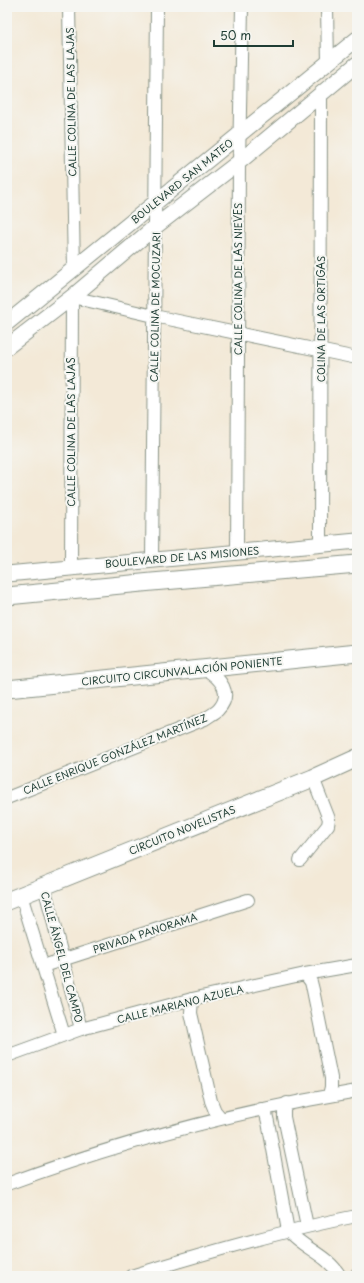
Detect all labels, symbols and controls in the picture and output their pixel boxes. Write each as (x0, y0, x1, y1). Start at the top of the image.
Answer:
scale bar (214, 22, 293, 48)
text: 50 m (220, 26, 251, 44)
street label: CALLE COLINA DE LAS LAJAS (62, 27, 79, 177)
street label: BOULEVARD SAN MATEO (128, 135, 236, 226)
street label: CALLE COLINA DE LAS NIEVES (230, 203, 245, 355)
street label: CALLE COLINA DE MOCUZARI (146, 232, 163, 382)
street label: COLINA DE LAS ORTIGAS (313, 256, 328, 382)
street label: CALLE COLINA DE LAS LAJAS (63, 357, 78, 507)
street label: BOULEVARD DE LAS MISIONES (104, 542, 260, 571)
street label: CIRCUITO CIRCUNVALACIÓN PONIENTE (80, 652, 283, 689)
street label: CALLE ENRIQUE GONZÁLEZ MARTÍNEZ (20, 709, 209, 797)
street label: CIRCUITO NOVELISTAS (126, 801, 237, 858)
street label: CALLE ÁNGEL DEL CAMPO (38, 890, 87, 1024)
street label: PRIVADA PANORAMA (91, 908, 199, 956)
street label: CALLE MARIANO AZUELA (115, 980, 245, 1026)

